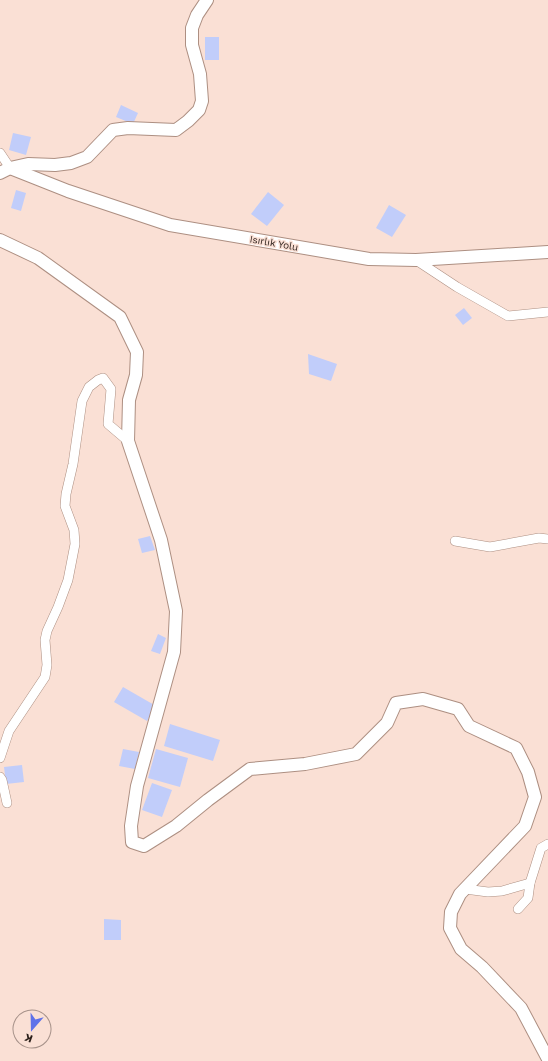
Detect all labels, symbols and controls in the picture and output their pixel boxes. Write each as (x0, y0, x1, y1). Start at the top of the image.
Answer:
street label: Isırlık Yolu (249, 233, 299, 253)
north arrow (12, 1009, 52, 1049)
text: K (23, 1030, 35, 1045)

